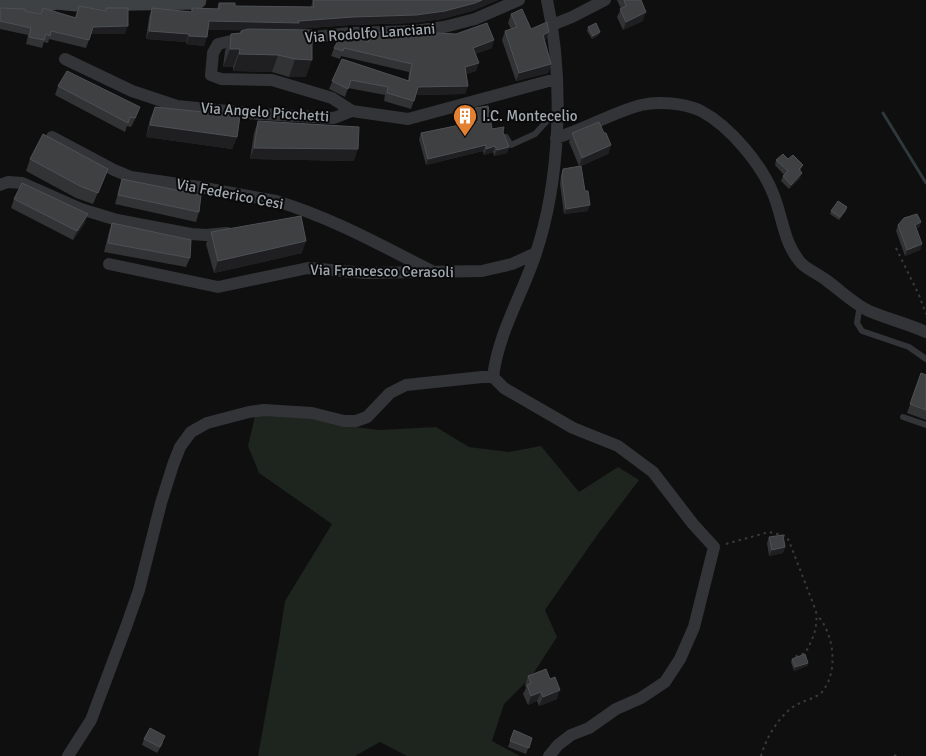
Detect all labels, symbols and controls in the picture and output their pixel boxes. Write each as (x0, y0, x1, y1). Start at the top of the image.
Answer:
street label: Via Rodolfo Lanciani (304, 19, 436, 47)
street label: Via Angelo Picchetti (200, 99, 330, 125)
building icon: I.C. Montecelio (452, 103, 478, 137)
place label: I.C. Montecelio (482, 107, 578, 125)
street label: Via Federico Cesi (175, 175, 285, 213)
street label: Via Francesco Cerasoli (310, 261, 454, 281)

